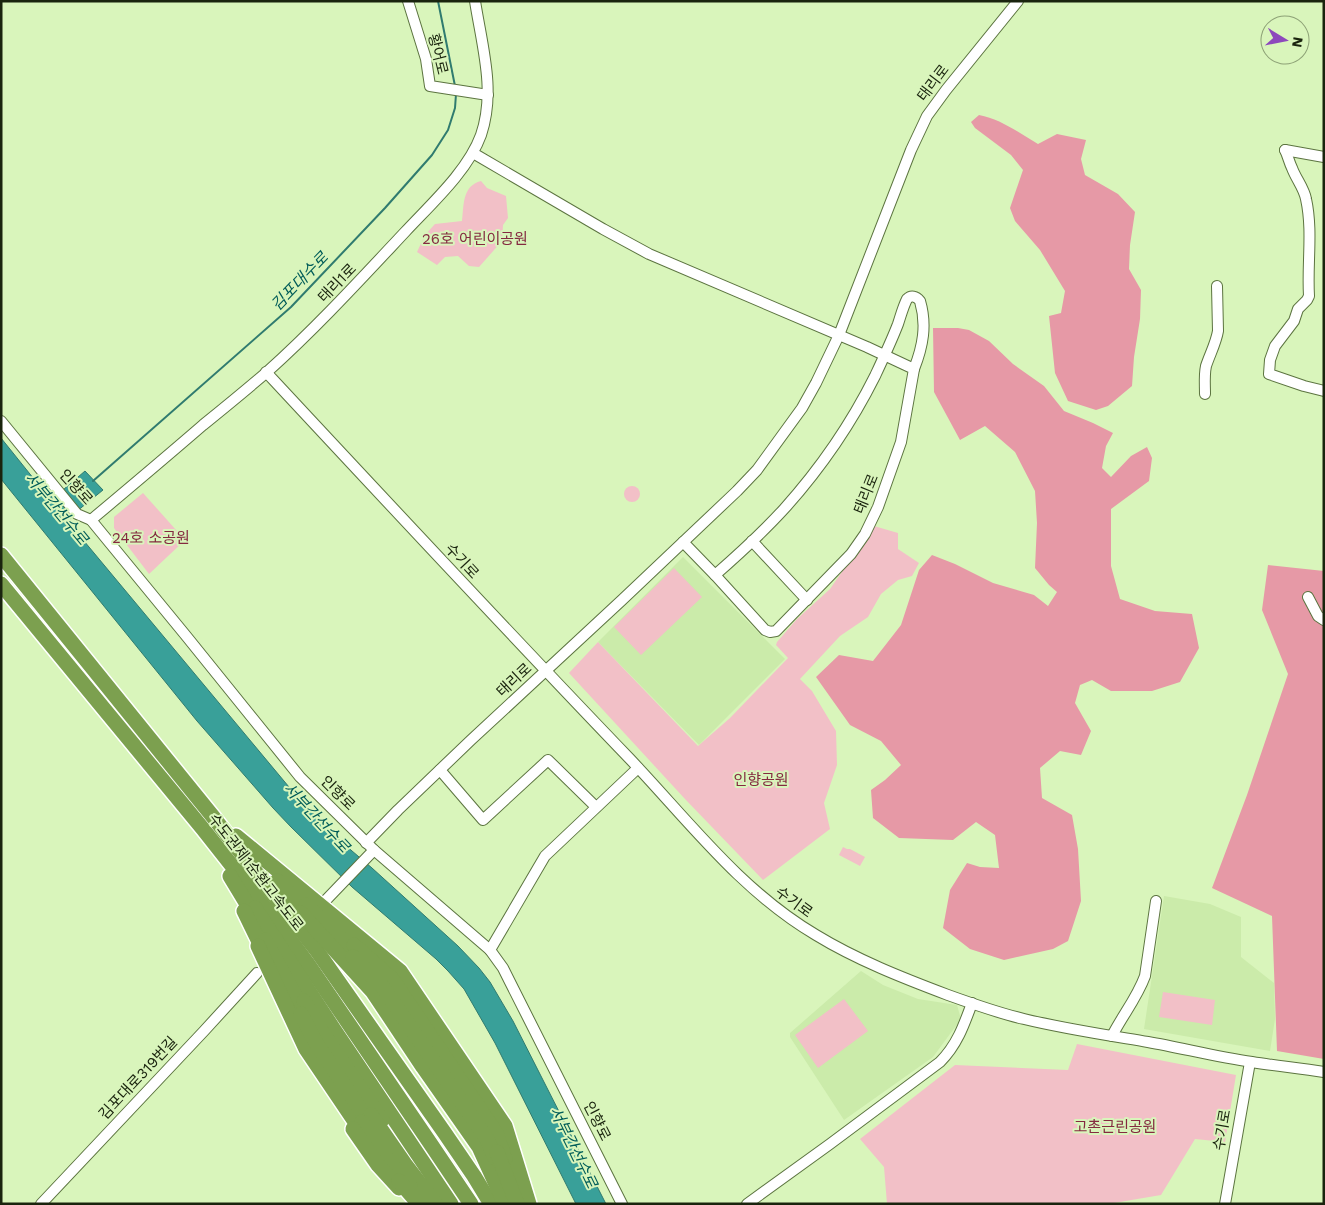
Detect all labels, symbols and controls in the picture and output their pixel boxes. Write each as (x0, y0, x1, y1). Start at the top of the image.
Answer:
north arrow (1260, 15, 1310, 65)
street label: 황어로 (424, 32, 452, 76)
text: N (1289, 36, 1307, 49)
street label: 태리로 (913, 61, 953, 105)
park label: 26호 어린이공원 (422, 230, 528, 248)
water label: 김포대수로 (267, 247, 333, 314)
street label: 태리1로 (314, 260, 360, 306)
street label: 인향로 (55, 466, 97, 508)
water label: 서부간선수로 (21, 468, 93, 549)
street label: 태리로 (850, 471, 882, 517)
park label: 24호 소공원 (112, 529, 190, 547)
street label: 수기로 (441, 540, 483, 582)
street label: 태리로 (493, 659, 535, 701)
park label: 인향공원 (733, 771, 789, 789)
street label: 인향로 (317, 772, 359, 814)
water label: 서부간선수로 (280, 779, 355, 857)
street label: 수도권제1순환고속도로 (205, 810, 307, 934)
street label: 수기로 (772, 883, 816, 921)
street label: 김포대로319번길 (95, 1033, 181, 1123)
street label: 인향로 (580, 1098, 614, 1144)
water label: 서부간선수로 (546, 1103, 602, 1192)
street label: 수기로 (1210, 1108, 1234, 1152)
park label: 고촌근린공원 (1074, 1118, 1156, 1136)

